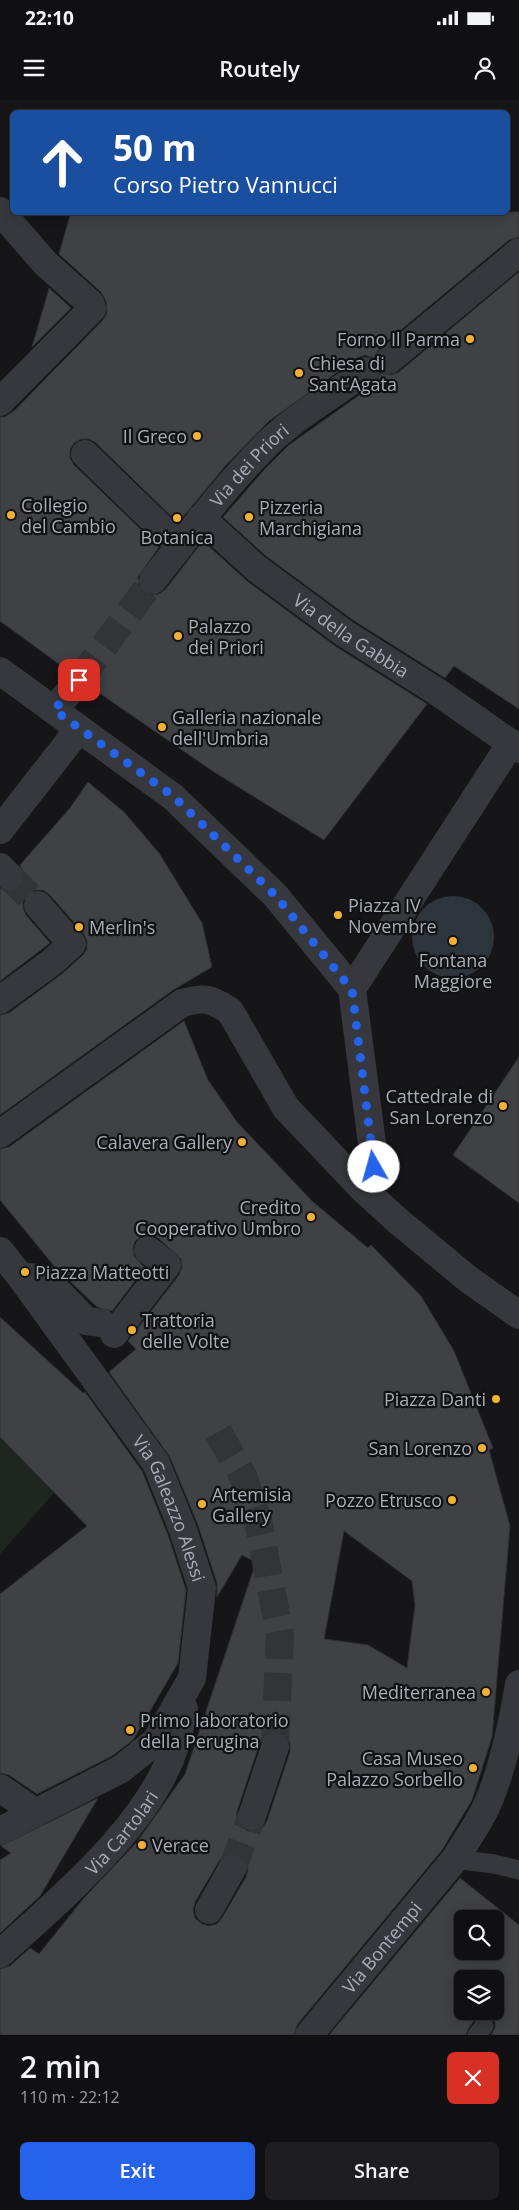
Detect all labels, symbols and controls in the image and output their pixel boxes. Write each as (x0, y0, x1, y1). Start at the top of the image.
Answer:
text: 22:10 (25, 5, 74, 31)
text: Routely (219, 53, 300, 83)
icon: menu (20, 54, 48, 82)
icon: person (471, 54, 499, 82)
text: 50 m (113, 124, 196, 171)
icon: ahead (30, 130, 95, 195)
text: Corso Pietro Vannucci (113, 169, 338, 199)
place label: Forno Il Parma (337, 327, 460, 351)
marker: Forno Il Parma (464, 333, 476, 345)
place label: Chiesa di Sant’Agata (309, 351, 397, 396)
marker: Chiesa di Sant’Agata (293, 367, 305, 379)
street label: Via dei Priori (204, 418, 294, 512)
place label: Il Greco (123, 424, 187, 448)
marker: Il Greco (191, 430, 203, 442)
place label: Collegio del Cambio (21, 493, 116, 538)
place label: Pizzeria Marchigiana (259, 495, 362, 540)
marker: Collegio del Cambio (5, 509, 17, 521)
marker: Pizzeria Marchigiana (243, 511, 255, 523)
marker: Botanica (171, 512, 183, 524)
place label: Botanica (140, 525, 214, 549)
street label: Via della Gabbia (289, 588, 413, 683)
place label: Palazzo dei Priori (188, 614, 264, 659)
marker: Palazzo dei Priori (172, 630, 184, 642)
pin (58, 659, 100, 701)
icon: arrive (65, 666, 93, 694)
place label: Galleria nazionale dell'Umbria (172, 705, 321, 750)
marker: Galleria nazionale dell'Umbria (156, 721, 168, 733)
place label: Piazza IV Novembre (348, 893, 437, 938)
marker: Piazza IV Novembre (332, 909, 344, 921)
place label: Merlin's (89, 915, 155, 939)
marker: Merlin's (73, 921, 85, 933)
marker: Fontana Maggiore (447, 935, 459, 947)
place label: Fontana Maggiore (414, 948, 492, 993)
place label: Cattedrale di San Lorenzo (385, 1084, 493, 1129)
marker: Cattedrale di San Lorenzo (497, 1100, 509, 1112)
place label: Calavera Gallery (96, 1130, 233, 1154)
marker: Calavera Gallery (236, 1136, 248, 1148)
position arrow (347, 1140, 399, 1192)
place label: Credito Cooperativo Umbro (135, 1195, 301, 1240)
marker: Credito Cooperativo Umbro (305, 1211, 317, 1223)
place label: Piazza Matteotti (35, 1260, 169, 1284)
marker: Piazza Matteotti (19, 1266, 31, 1278)
place label: Trattoria delle Volte (142, 1308, 230, 1353)
marker: Trattoria delle Volte (126, 1324, 138, 1336)
place label: Piazza Danti (384, 1387, 486, 1411)
marker: Piazza Danti (490, 1393, 502, 1405)
street label: Via Galeazzo Alessi (127, 1430, 211, 1585)
place label: San Lorenzo (368, 1436, 472, 1460)
marker: San Lorenzo (476, 1442, 488, 1454)
place label: Artemisia Gallery (212, 1482, 292, 1527)
place label: Pozzo Etrusco (325, 1488, 442, 1512)
marker: Pozzo Etrusco (446, 1494, 458, 1506)
marker: Artemisia Gallery (196, 1498, 208, 1510)
place label: Mediterranea (362, 1680, 476, 1704)
marker: Mediterranea (480, 1686, 492, 1698)
place label: Primo laboratorio della Perugina (140, 1708, 289, 1753)
marker: Primo laboratorio della Perugina (124, 1724, 136, 1736)
place label: Casa Museo Palazzo Sorbello (326, 1746, 463, 1791)
marker: Casa Museo Palazzo Sorbello (467, 1762, 479, 1774)
street label: Via Cartolari (80, 1786, 163, 1880)
place label: Verace (152, 1833, 209, 1857)
marker: Verace (136, 1839, 148, 1851)
street label: Via Bontempi (337, 1896, 427, 1998)
map controls (454, 1910, 504, 2020)
button: search (454, 1910, 504, 1960)
button: layers (454, 1970, 504, 2020)
text: 2 min (20, 2046, 101, 2087)
button: close (447, 2052, 499, 2104)
text: 110 m · 22:12 (20, 2086, 120, 2108)
button: Exit (20, 2142, 255, 2200)
button: Share (265, 2142, 499, 2200)

